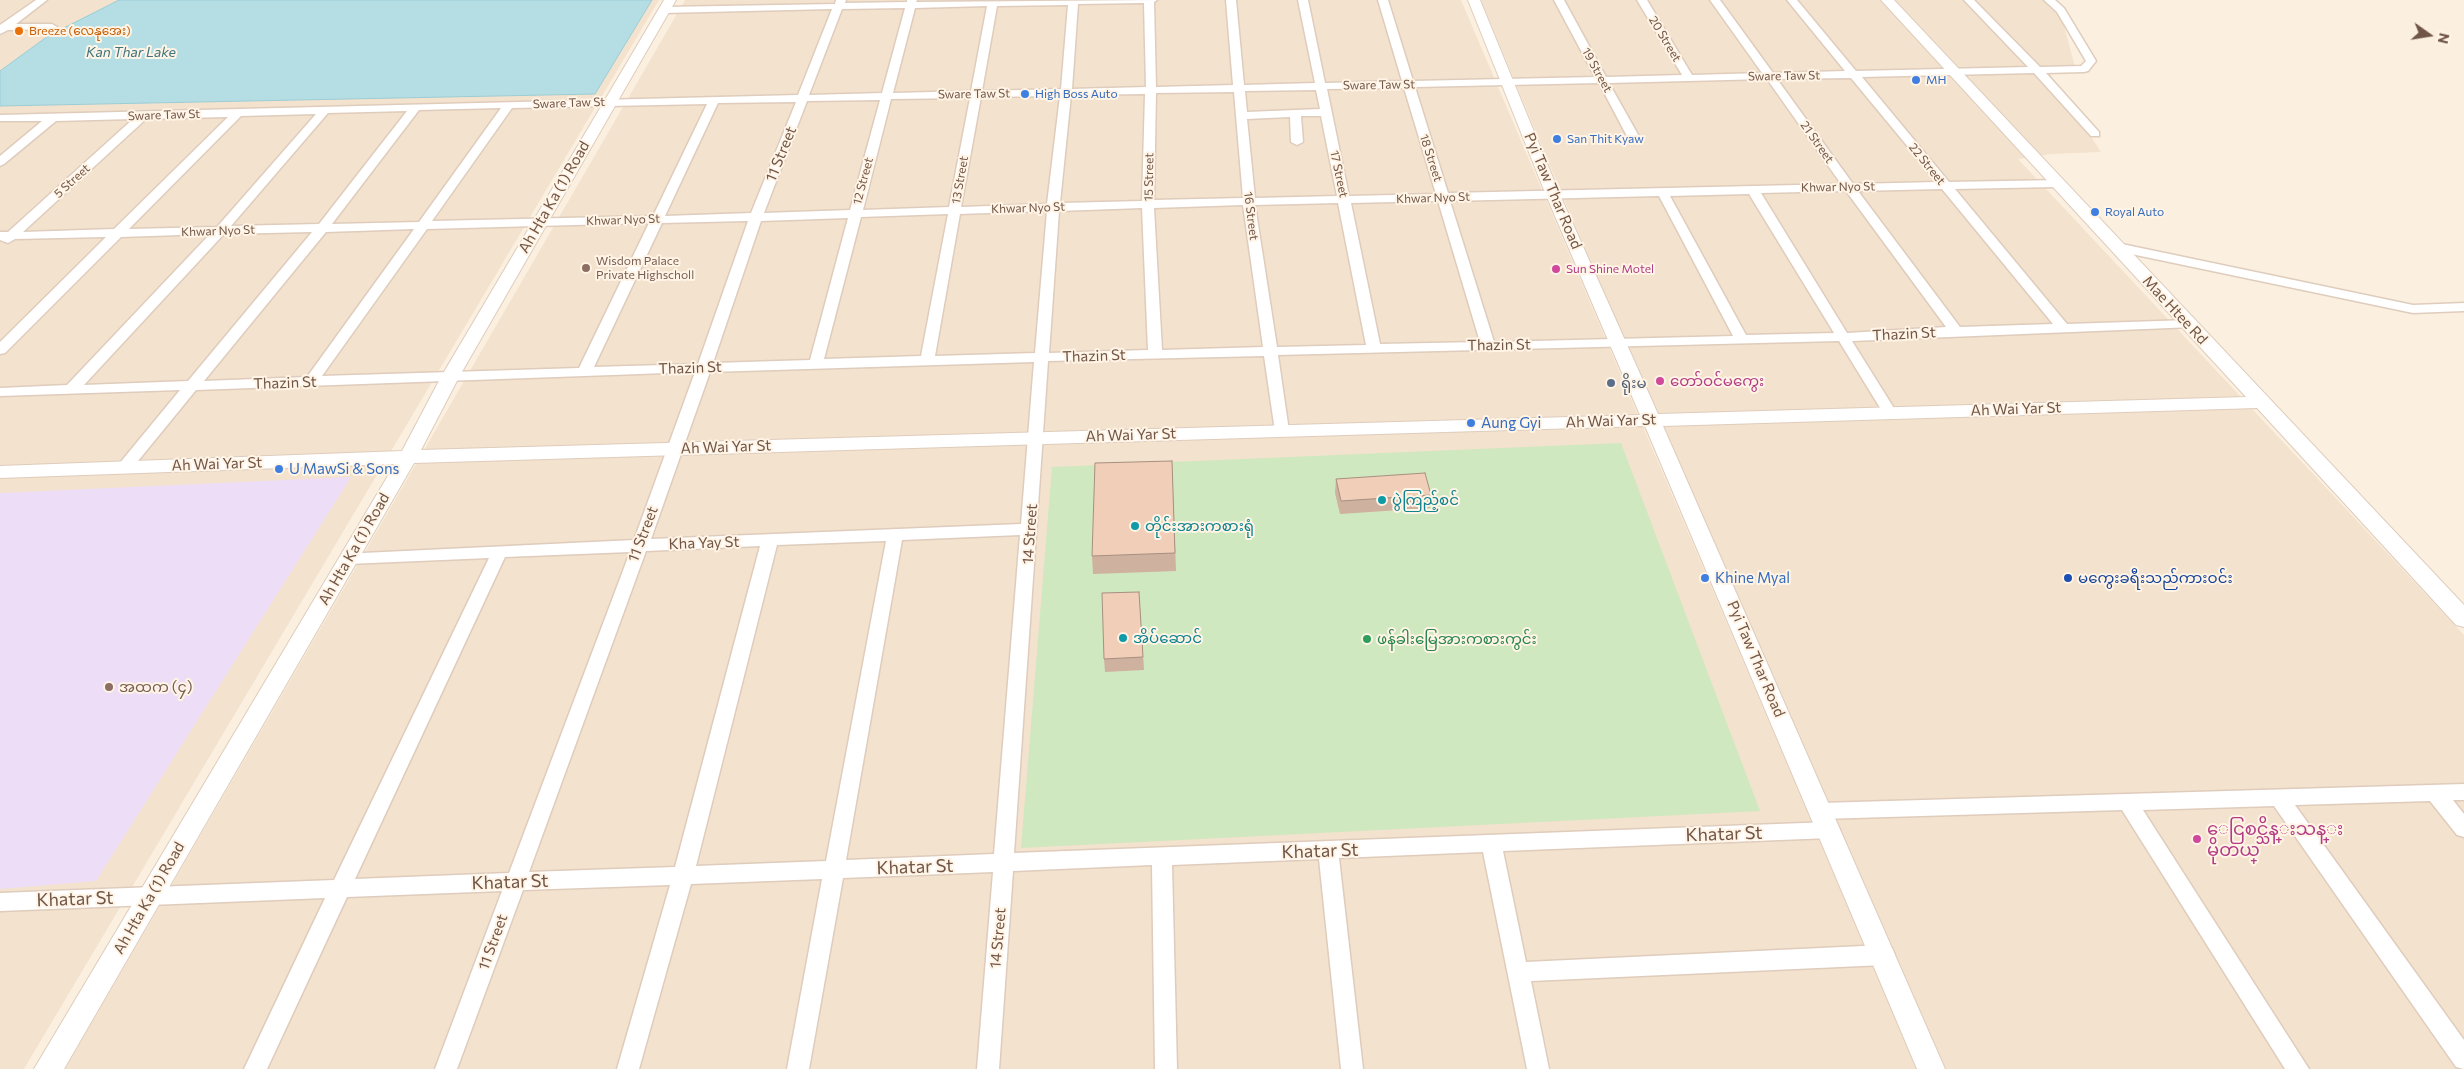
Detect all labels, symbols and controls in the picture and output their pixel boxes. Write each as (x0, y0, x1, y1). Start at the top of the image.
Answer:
north arrow (2404, 10, 2454, 60)
street label: 20 Street (1646, 14, 1684, 64)
place label: Breeze (လေနုအေး) (29, 24, 131, 38)
marker: Breeze (လေနုအေး) (13, 25, 25, 37)
text: N (2435, 31, 2454, 46)
water label: Kan Thar Lake (86, 44, 176, 60)
street label: 19 Street (1579, 45, 1615, 95)
street label: Sware Taw St (1748, 68, 1820, 84)
place label: MH (1926, 73, 1946, 87)
marker: MH (1910, 74, 1922, 86)
street label: Sware Taw St (1343, 77, 1415, 93)
street label: Sware Taw St (938, 86, 1010, 102)
place label: High Boss Auto (1035, 87, 1118, 101)
marker: High Boss Auto (1019, 88, 1031, 100)
street label: Sware Taw St (533, 95, 605, 111)
street label: Sware Taw St (128, 107, 200, 123)
street label: 21 Street (1797, 118, 1837, 166)
street label: 11 Street (762, 124, 800, 184)
street label: Pyi Taw Thar Road (1520, 130, 1586, 252)
place label: San Thit Kyaw (1567, 132, 1644, 146)
street label: 18 Street (1417, 133, 1445, 183)
marker: San Thit Kyaw (1551, 133, 1563, 145)
street label: Ah Hta Ka (1) Road (515, 138, 593, 256)
street label: 22 Street (1906, 140, 1948, 188)
street label: 17 Street (1327, 149, 1351, 199)
street label: 15 Street (1141, 153, 1157, 201)
street label: 13 Street (949, 155, 971, 205)
street label: 12 Street (850, 156, 876, 206)
street label: 5 Street (51, 161, 93, 201)
street label: Khwar Nyo St (1801, 179, 1875, 195)
street label: Khwar Nyo St (1396, 190, 1470, 206)
street label: 16 Street (1241, 191, 1261, 241)
street label: Khwar Nyo St (991, 200, 1065, 216)
place label: Royal Auto (2105, 205, 2164, 219)
marker: Royal Auto (2089, 206, 2101, 218)
street label: Khwar Nyo St (586, 212, 660, 228)
street label: Khwar Nyo St (181, 223, 255, 239)
place label: Wisdom Palace Private Highscholl (596, 254, 694, 282)
marker: Wisdom Palace Private Highscholl (580, 262, 592, 274)
place label: Sun Shine Motel (1566, 262, 1654, 276)
marker: Sun Shine Motel (1550, 263, 1562, 275)
street label: Mae Htee Rd (2139, 272, 2211, 348)
street label: Thazin St (1872, 323, 1936, 345)
street label: Thazin St (1467, 335, 1531, 355)
street label: Thazin St (1062, 346, 1126, 366)
street label: Thazin St (658, 358, 722, 378)
place label: တော်ဝင်မကွေး (1670, 372, 1764, 390)
street label: Thazin St (253, 373, 317, 393)
place label: ရိုးမ (1621, 374, 1647, 392)
marker: တော်ဝင်မကွေး (1654, 375, 1666, 387)
marker: ရိုးမ (1605, 377, 1617, 389)
street label: Ah Wai Yar St (1970, 398, 2062, 420)
street label: Ah Wai Yar St (1565, 410, 1657, 432)
place label: Aung Gyi (1481, 414, 1541, 432)
marker: Aung Gyi (1465, 417, 1477, 429)
street label: Ah Wai Yar St (1085, 424, 1177, 446)
street label: Ah Wai Yar St (680, 436, 772, 458)
street label: Ah Wai Yar St (171, 453, 263, 475)
place label: U MawSi & Sons (289, 460, 399, 478)
marker: U MawSi & Sons (273, 463, 285, 475)
street label: Ah Hta Ka (1) Road (315, 490, 393, 608)
place label: ပွဲကြည့်စင် (1392, 491, 1459, 509)
marker: ပွဲကြည့်စင် (1376, 494, 1388, 506)
street label: 14 Street (1019, 503, 1041, 565)
street label: 11 Street (624, 504, 662, 564)
place label: တိုင်းအားကစားရုံ (1145, 517, 1254, 535)
marker: တိုင်းအားကစားရုံ (1129, 520, 1141, 532)
street label: Kha Yay St (668, 533, 740, 553)
place label: Khine Myal (1715, 569, 1790, 587)
place label: မကွေးခရီးသည်ကားဝင်း (2078, 569, 2233, 587)
marker: Khine Myal (1699, 572, 1711, 584)
marker: မကွေးခရီးသည်ကားဝင်း (2062, 572, 2074, 584)
street label: Pyi Taw Thar Road (1723, 598, 1789, 720)
place label: အိပ်ဆောင် (1133, 629, 1202, 647)
place label: ဖန်ခါးမြေအားကစားကွင်း (1377, 630, 1537, 648)
marker: အိပ်ဆောင် (1117, 632, 1129, 644)
marker: ဖန်ခါးမြေအားကစားကွင်း (1361, 633, 1373, 645)
place label: အထက (၄) (119, 678, 192, 696)
marker: အထက (၄) (103, 681, 115, 693)
place label: ေငြစင္သိန္းသန္း မိုတယ္ (2207, 818, 2343, 861)
street label: Khatar St (1685, 822, 1763, 846)
marker: ေငြစင္သိန္းသန္း မိုတယ္ (2191, 833, 2203, 845)
street label: Ah Hta Ka (1) Road (110, 839, 188, 957)
street label: Khatar St (1281, 839, 1359, 863)
street label: Khatar St (876, 855, 954, 879)
street label: Khatar St (471, 870, 549, 894)
street label: Khatar St (36, 887, 114, 911)
street label: 14 Street (986, 907, 1010, 969)
street label: 11 Street (475, 912, 511, 972)

